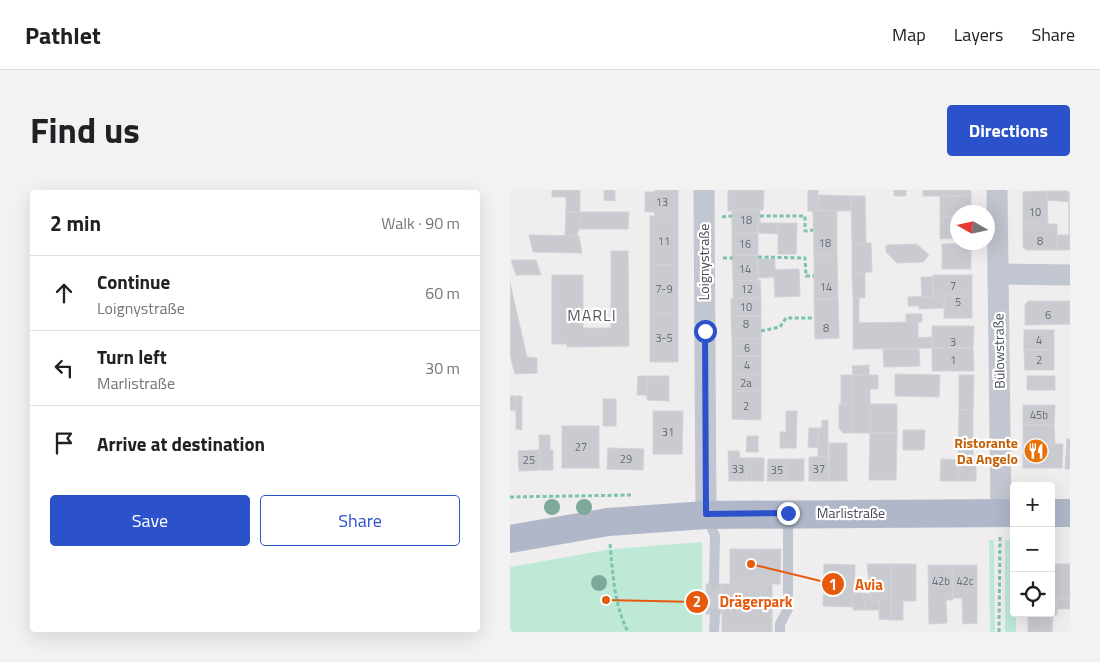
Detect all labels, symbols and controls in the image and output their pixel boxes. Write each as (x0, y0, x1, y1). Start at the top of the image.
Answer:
text: Pathlet (25, 17, 101, 53)
text: Map (892, 21, 926, 48)
text: Layers (954, 21, 1003, 48)
text: Share (1031, 21, 1075, 48)
text: Find us (30, 103, 140, 157)
button: Directions (947, 105, 1070, 156)
house number: 13 (656, 194, 668, 210)
house number: 10 (1029, 204, 1041, 220)
north arrow (950, 205, 995, 250)
text: 2 min (50, 207, 101, 239)
text: Walk · 90 m (381, 211, 460, 235)
house number: 18 (740, 212, 752, 228)
street label: Loignystraße (693, 224, 714, 300)
house number: 11 (658, 233, 670, 249)
house number: 8 (1037, 233, 1043, 249)
house number: 18 (819, 235, 831, 251)
house number: 16 (739, 236, 751, 252)
house number: 14 (739, 261, 751, 277)
text: Continue (97, 267, 170, 296)
house number: 7 (950, 278, 956, 294)
icon: ahead (50, 279, 78, 307)
house number: 14 (820, 279, 832, 295)
text: 60 m (425, 281, 460, 305)
house number: 7-9 (655, 281, 673, 297)
house number: 12 (741, 281, 753, 297)
house number: 5 (955, 294, 961, 310)
text: Loignystraße (97, 296, 185, 320)
house number: 10 (740, 299, 752, 315)
district label: MARLI (567, 303, 617, 327)
house number: 6 (1045, 307, 1051, 323)
street label: Bülowstraße (987, 313, 1010, 389)
house number: 8 (743, 316, 749, 332)
route start (694, 320, 717, 343)
house number: 8 (823, 320, 829, 336)
house number: 3-5 (655, 330, 673, 346)
house number: 4 (1036, 332, 1042, 348)
house number: 3 (950, 334, 956, 350)
house number: 6 (744, 340, 750, 356)
text: Turn left (97, 342, 167, 371)
house number: 1 (950, 352, 956, 368)
house number: 2 (1036, 352, 1042, 368)
icon: left (50, 354, 78, 382)
text: 30 m (425, 356, 460, 380)
house number: 4 (744, 357, 750, 373)
text: Marlistraße (97, 371, 175, 395)
house number: 2a (740, 375, 752, 391)
house number: 2 (743, 398, 749, 414)
house number: 45b (1030, 407, 1048, 423)
house number: 31 (662, 424, 674, 440)
icon: arrive (50, 429, 78, 457)
text: Arrive at destination (97, 429, 265, 458)
place label: Ristorante Da Angelo (954, 432, 1018, 469)
restaurant icon: Ristorante Da Angelo (1023, 438, 1049, 464)
house number: 27 (575, 439, 587, 455)
house number: 29 (620, 451, 632, 467)
house number: 25 (523, 452, 535, 468)
house number: 33 (732, 461, 744, 477)
house number: 37 (813, 461, 825, 477)
house number: 35 (771, 462, 783, 478)
map controls (1010, 482, 1055, 617)
button: + (1010, 482, 1055, 527)
button: Save (50, 495, 250, 546)
button: Share (260, 495, 460, 546)
route end (777, 502, 800, 525)
street label: Marlistraße (817, 502, 885, 523)
button: − (1010, 527, 1055, 572)
callout: Avia (820, 569, 893, 599)
button: locate (1010, 572, 1055, 617)
text: 1 (829, 573, 837, 596)
text: Avia (855, 573, 883, 596)
house number: 42b (932, 573, 950, 589)
house number: 42c (956, 573, 974, 589)
callout: Drägerpark (685, 587, 803, 617)
text: 2 (693, 590, 701, 613)
text: Drägerpark (719, 590, 793, 613)

